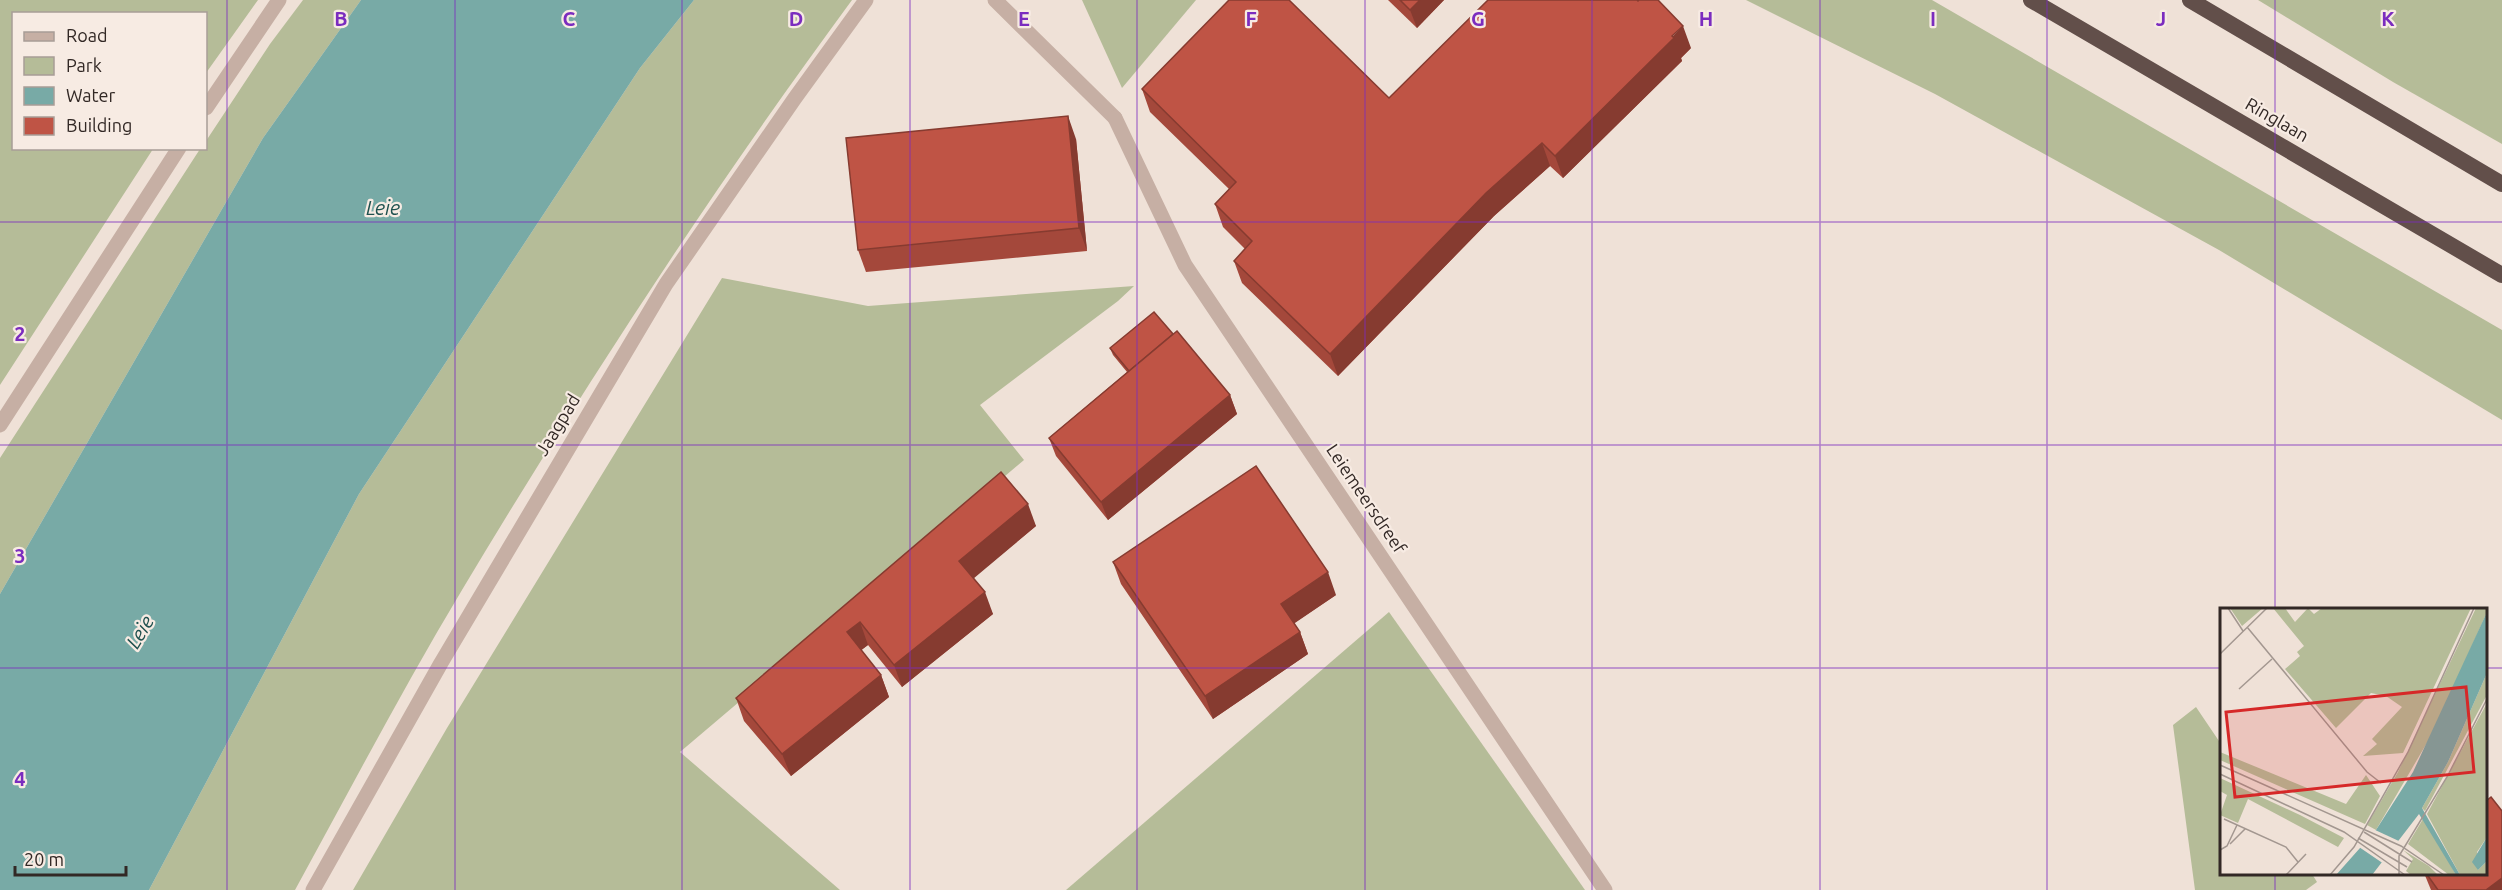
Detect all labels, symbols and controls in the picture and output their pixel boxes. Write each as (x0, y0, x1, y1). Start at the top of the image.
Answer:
text: B (334, 7, 348, 30)
text: C (563, 7, 576, 30)
text: D (789, 7, 803, 30)
text: E (1018, 7, 1030, 30)
text: F (1245, 7, 1257, 30)
text: G (1471, 7, 1485, 30)
text: H (1699, 7, 1713, 30)
text: I (1930, 7, 1936, 30)
text: J (2156, 7, 2166, 30)
text: K (2381, 7, 2395, 30)
legend (12, 12, 207, 150)
text: Road (66, 25, 108, 45)
text: Park (66, 55, 102, 75)
text: Water (66, 85, 116, 105)
street label: Ringlaan (2242, 93, 2313, 145)
text: Building (66, 115, 132, 135)
water label: Leie (366, 196, 400, 219)
text: 2 (14, 322, 26, 345)
street label: Jaagpad (531, 390, 583, 459)
street label: Leiemeersdreef (1323, 440, 1411, 557)
text: 3 (14, 544, 26, 567)
inset map (2220, 608, 2487, 875)
water label: Leie (121, 611, 158, 652)
text: 4 (14, 767, 26, 790)
scale bar (15, 839, 126, 877)
text: 20 m (24, 849, 64, 869)

